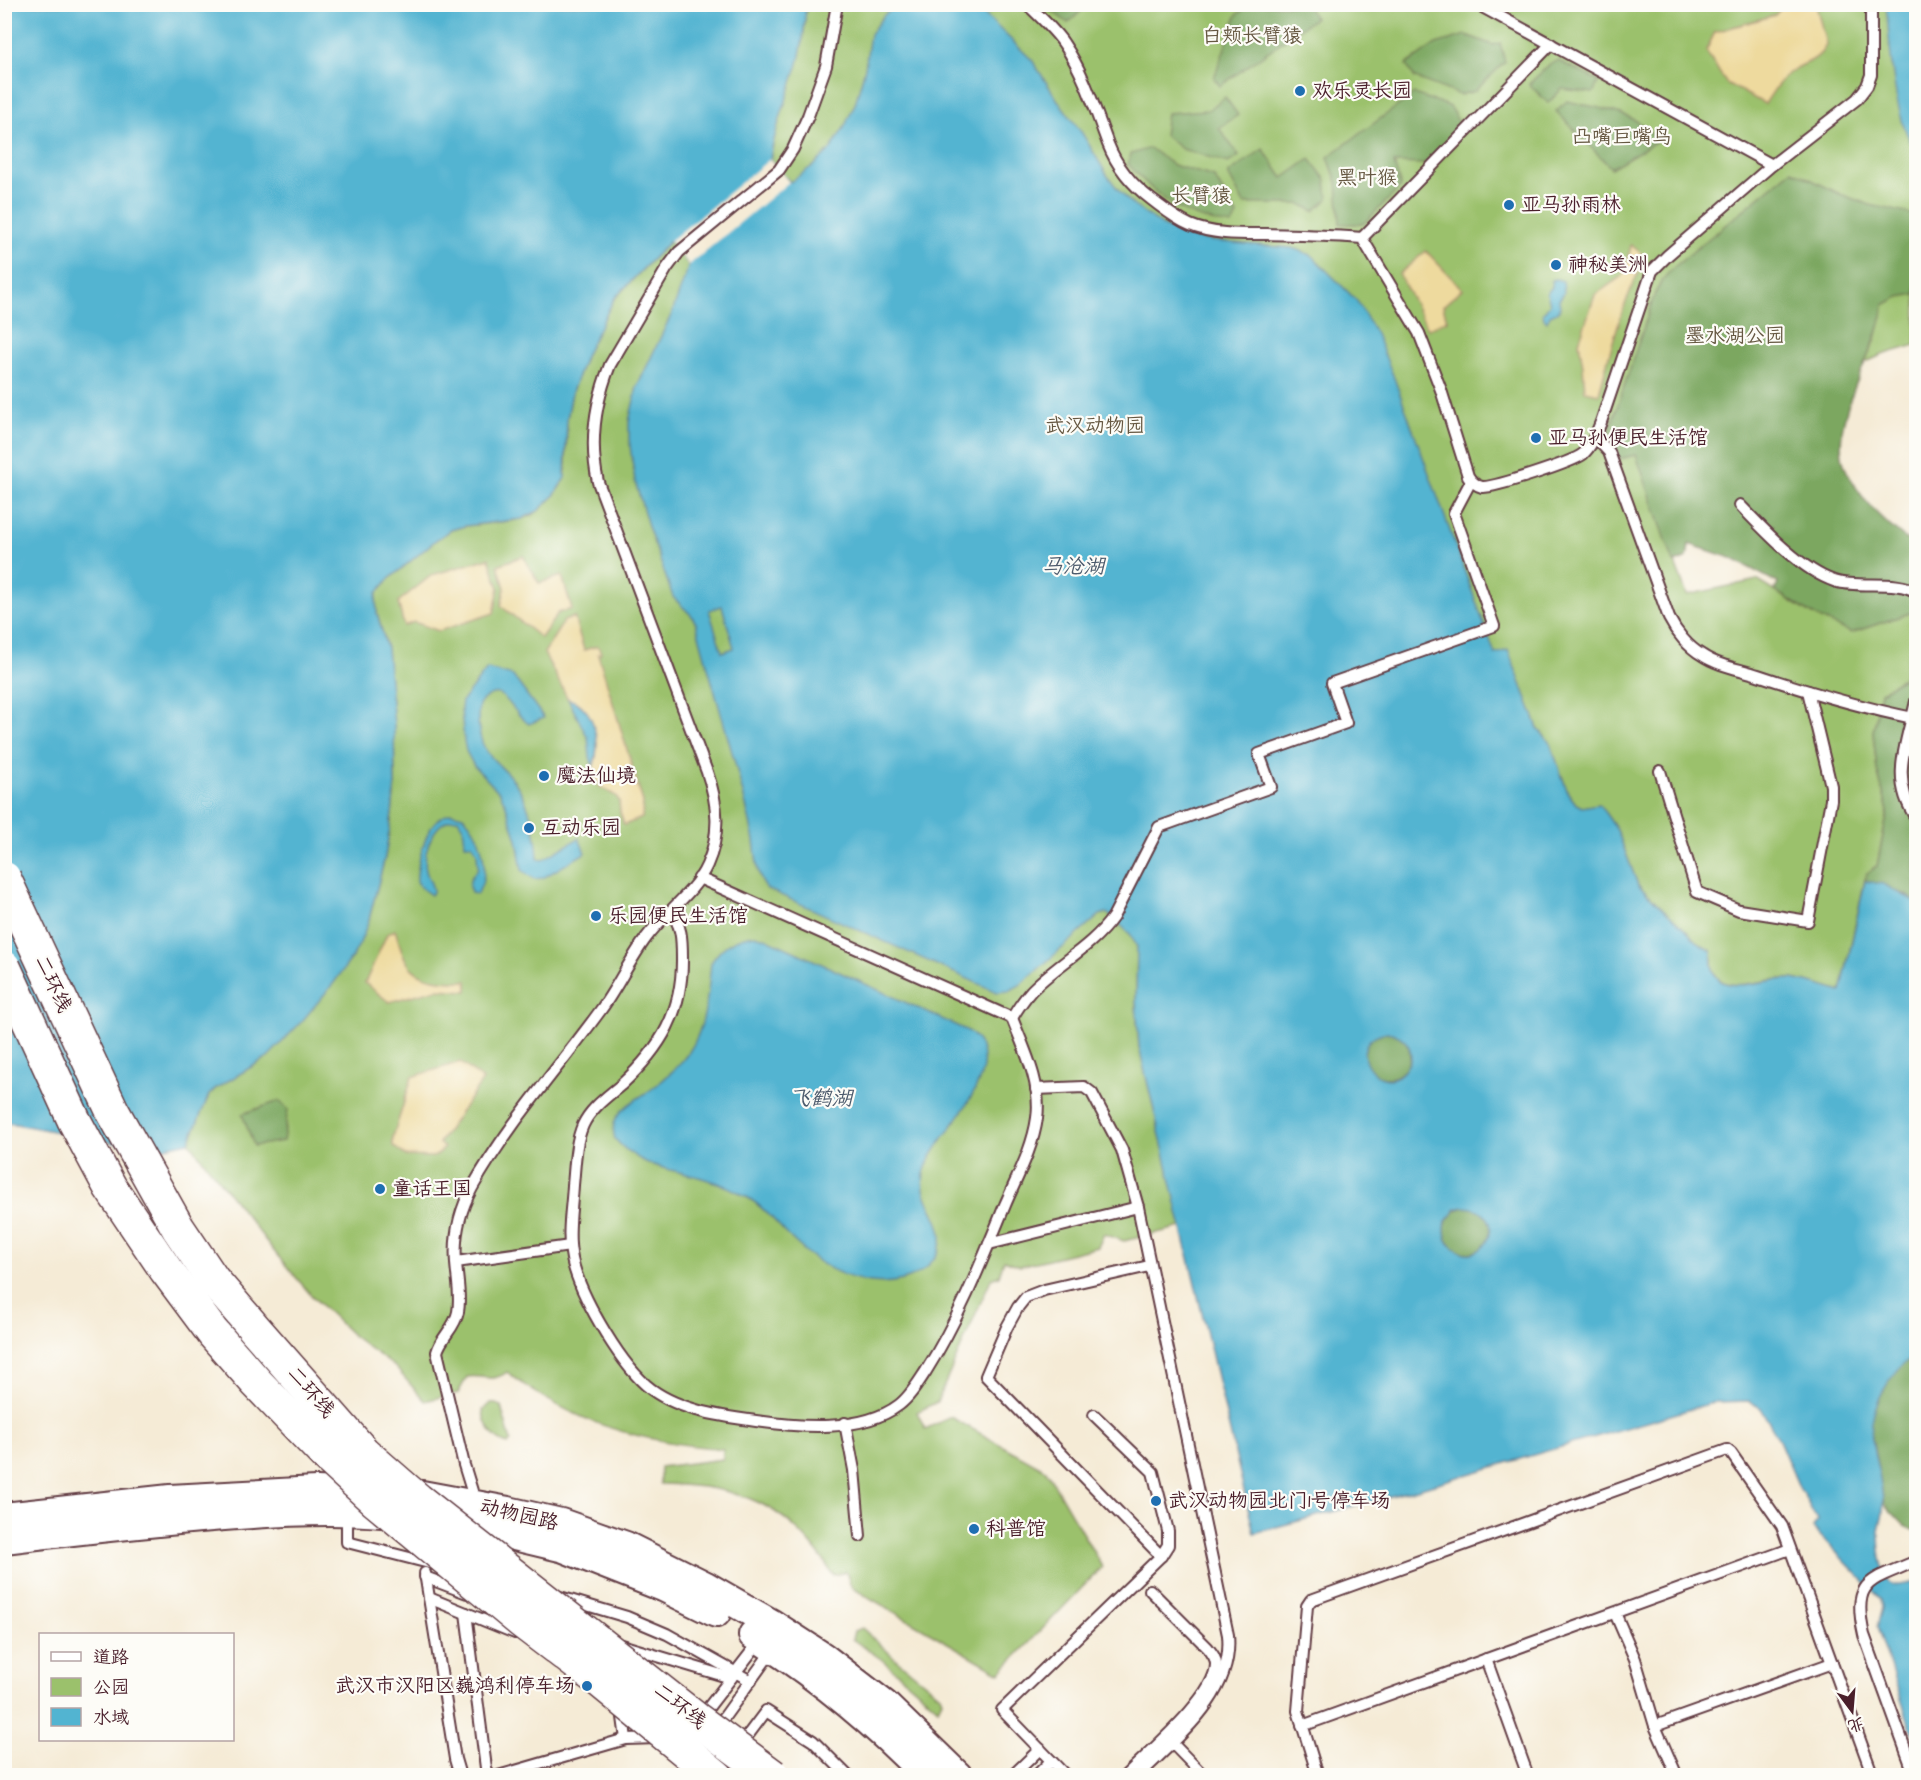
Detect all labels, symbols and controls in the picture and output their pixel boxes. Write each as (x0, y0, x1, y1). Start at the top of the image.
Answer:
park label: 白颊长臂猿 (1202, 22, 1302, 50)
place label: 欢乐灵长园 (1312, 77, 1412, 105)
marker: 欢乐灵长园 (1293, 84, 1307, 98)
park label: 凸嘴巨嘴鸟 (1572, 123, 1672, 151)
park label: 黑叶猴 (1337, 164, 1397, 192)
park label: 长臂猿 (1171, 182, 1231, 210)
place label: 亚马孙雨林 (1521, 191, 1621, 219)
marker: 亚马孙雨林 (1502, 198, 1516, 212)
place label: 神秘美洲 (1568, 251, 1648, 279)
marker: 神秘美洲 (1549, 258, 1563, 272)
park label: 墨水湖公园 (1685, 322, 1785, 350)
park label: 武汉动物园 (1045, 412, 1145, 440)
place label: 亚马孙便民生活馆 (1548, 424, 1708, 452)
marker: 亚马孙便民生活馆 (1529, 431, 1543, 445)
water label: 马沧湖 (1042, 552, 1106, 581)
place label: 魔法仙境 (556, 762, 636, 790)
marker: 魔法仙境 (537, 769, 551, 783)
place label: 互动乐园 (541, 814, 621, 842)
marker: 互动乐园 (522, 821, 536, 835)
place label: 乐园便民生活馆 (608, 902, 748, 930)
marker: 乐园便民生活馆 (589, 909, 603, 923)
street label: 二环线 (28, 951, 78, 1017)
water label: 飞鹤湖 (790, 1084, 854, 1113)
place label: 童话王国 (392, 1175, 472, 1203)
marker: 童话王国 (373, 1182, 387, 1196)
street label: 二环线 (281, 1360, 341, 1424)
place label: 武汉动物园北门1号停车场 (1168, 1487, 1391, 1515)
street label: 动物园路 (477, 1492, 562, 1538)
marker: 武汉动物园北门1号停车场 (1149, 1494, 1163, 1508)
place label: 科普馆 (986, 1515, 1046, 1543)
marker: 科普馆 (967, 1522, 981, 1536)
legend (39, 1633, 234, 1741)
text: 道路 (93, 1645, 129, 1670)
place label: 武汉市汉阳区巍鸿利停车场 (335, 1672, 575, 1700)
text: 公园 (93, 1675, 129, 1700)
street label: 二环线 (648, 1676, 712, 1736)
marker: 武汉市汉阳区巍鸿利停车场 (580, 1679, 594, 1693)
north arrow (1822, 1681, 1882, 1741)
text: 水域 (93, 1705, 129, 1730)
text: 北 (1845, 1712, 1867, 1737)

